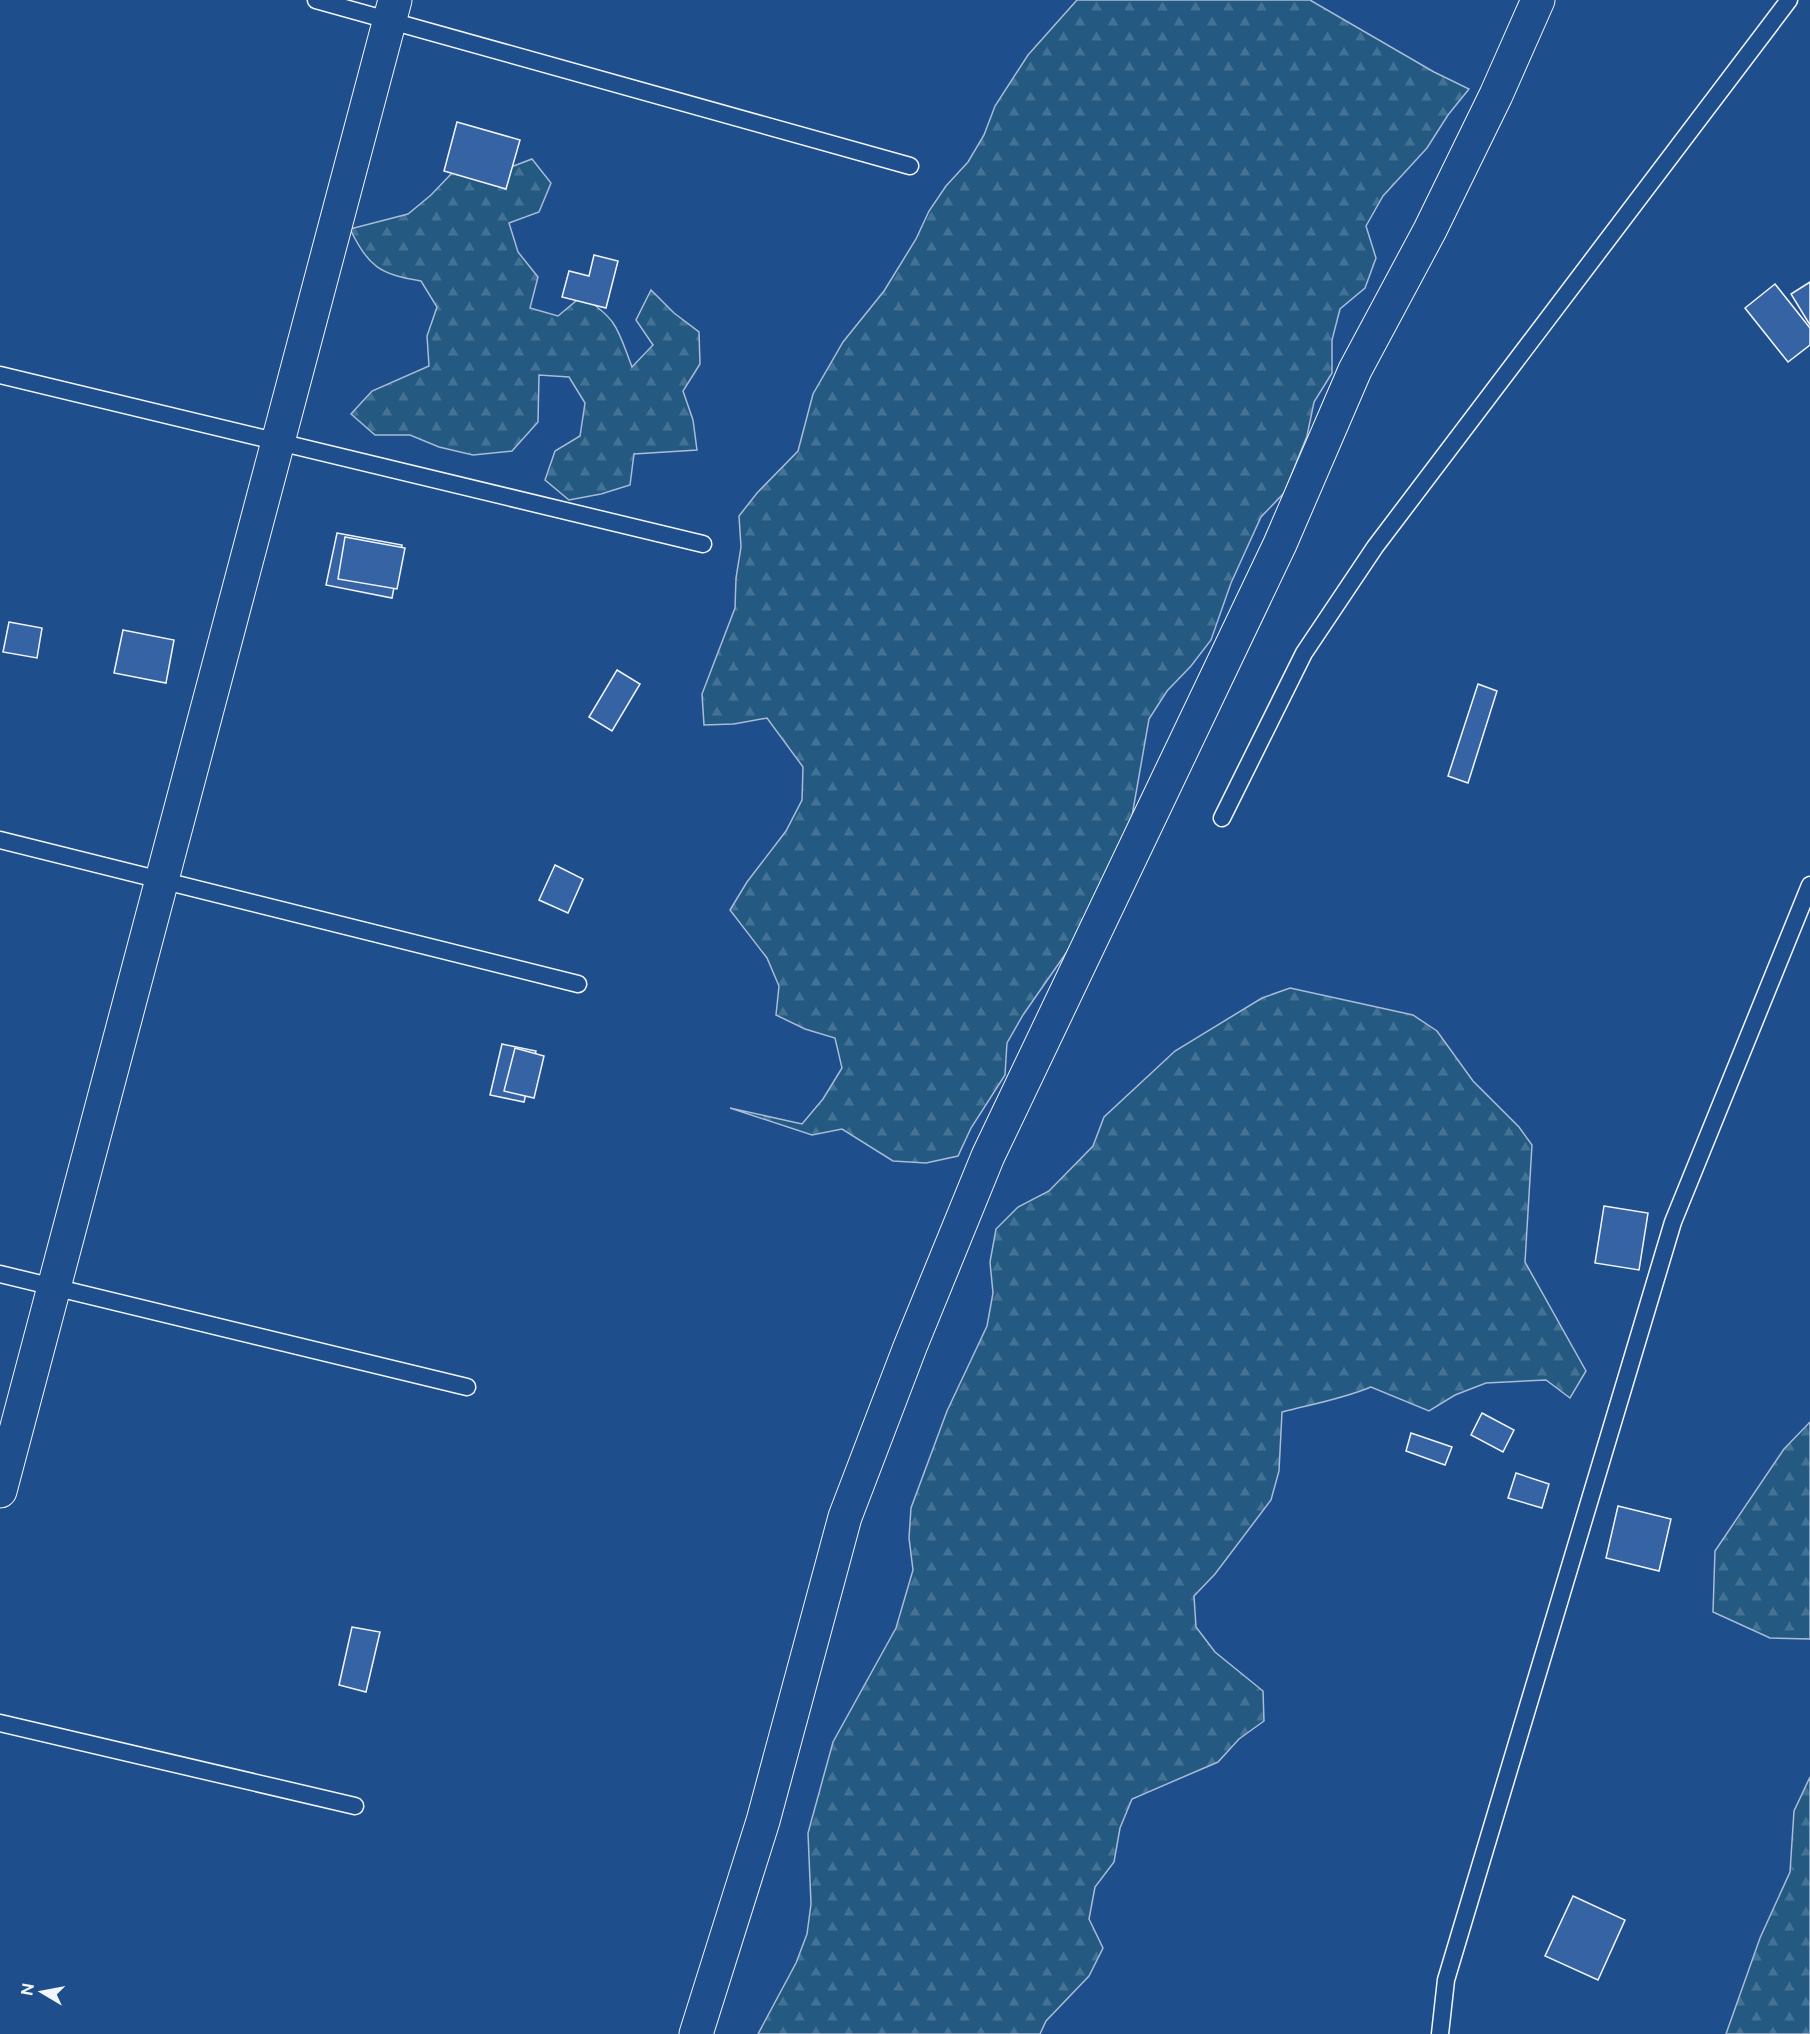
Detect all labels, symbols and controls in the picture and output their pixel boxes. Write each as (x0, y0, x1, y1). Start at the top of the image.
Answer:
north arrow (12, 1962, 72, 2022)
text: N (17, 1982, 38, 1997)

